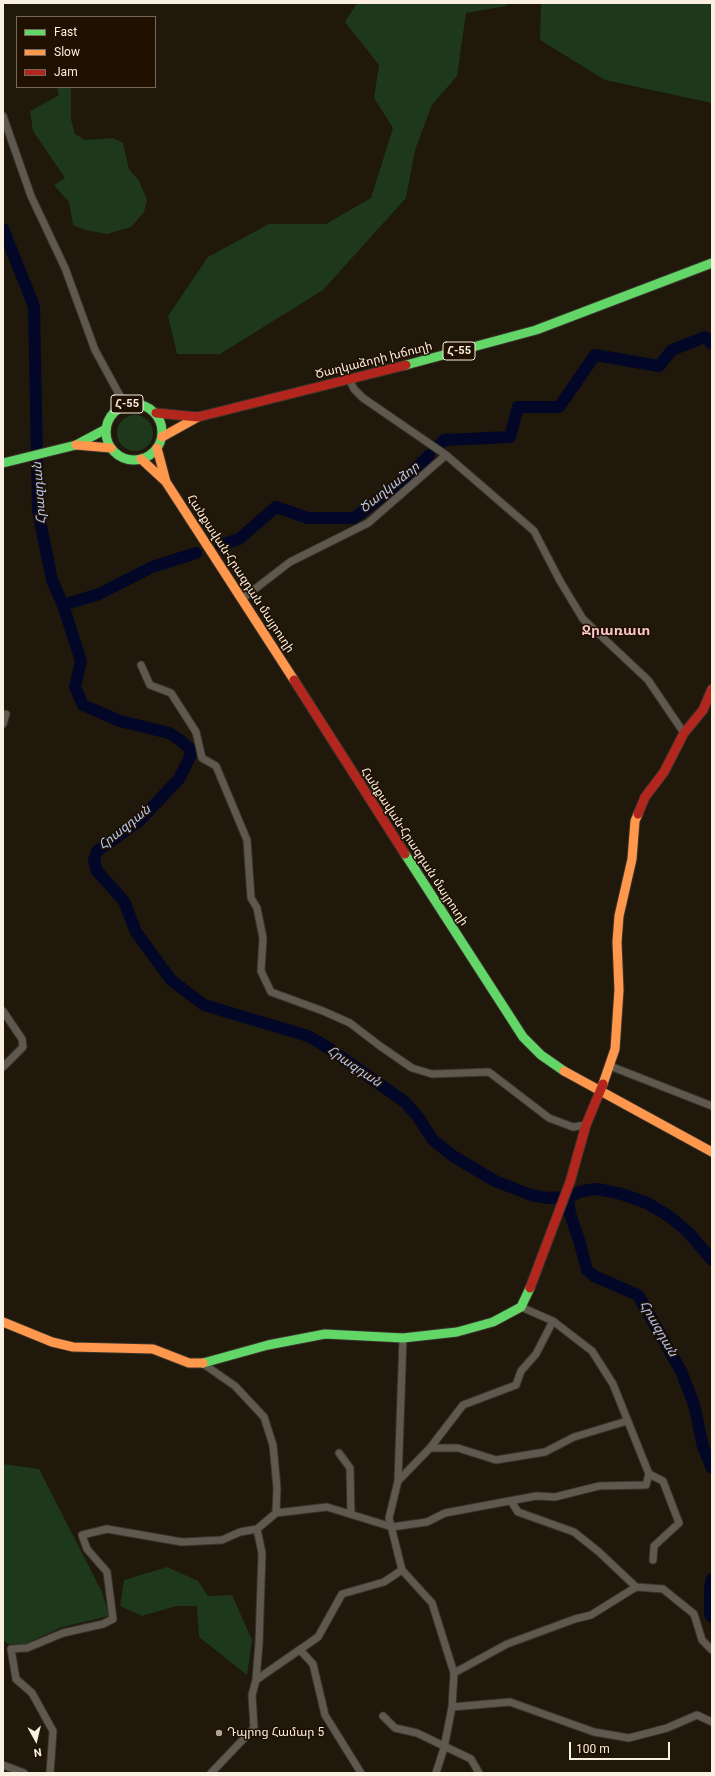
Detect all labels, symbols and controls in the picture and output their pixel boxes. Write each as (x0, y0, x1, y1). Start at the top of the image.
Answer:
legend (16, 16, 156, 88)
text: Fast (54, 25, 77, 39)
text: Slow (54, 45, 80, 59)
text: Jam (54, 65, 78, 79)
street label: Ծաղկաձորի խճուղի (314, 339, 434, 383)
road number: Հ-55 (443, 342, 475, 360)
road number: Հ-55 (111, 395, 143, 413)
water label: Ծաղկաձոր (357, 459, 423, 517)
water label: Հրազդան (30, 461, 50, 525)
street label: Հանքավան-Հրազդան մայրուղի (183, 492, 297, 656)
district label: Ջրառատ (582, 623, 650, 639)
street label: Հանքավան-Հրազդան մայրուղի (357, 765, 471, 929)
water label: Հրազդան (96, 802, 154, 854)
water label: Հրազդան (324, 1043, 384, 1091)
water label: Հրազդան (636, 1298, 680, 1360)
north arrow (16, 1720, 56, 1760)
place label: Դպրոց Համար 5 (227, 1726, 324, 1740)
marker: Դպրոց Համար 5 (214, 1728, 224, 1738)
scale bar (571, 1734, 672, 1760)
text: 100 m (576, 1742, 610, 1756)
text: N (33, 1745, 42, 1759)

